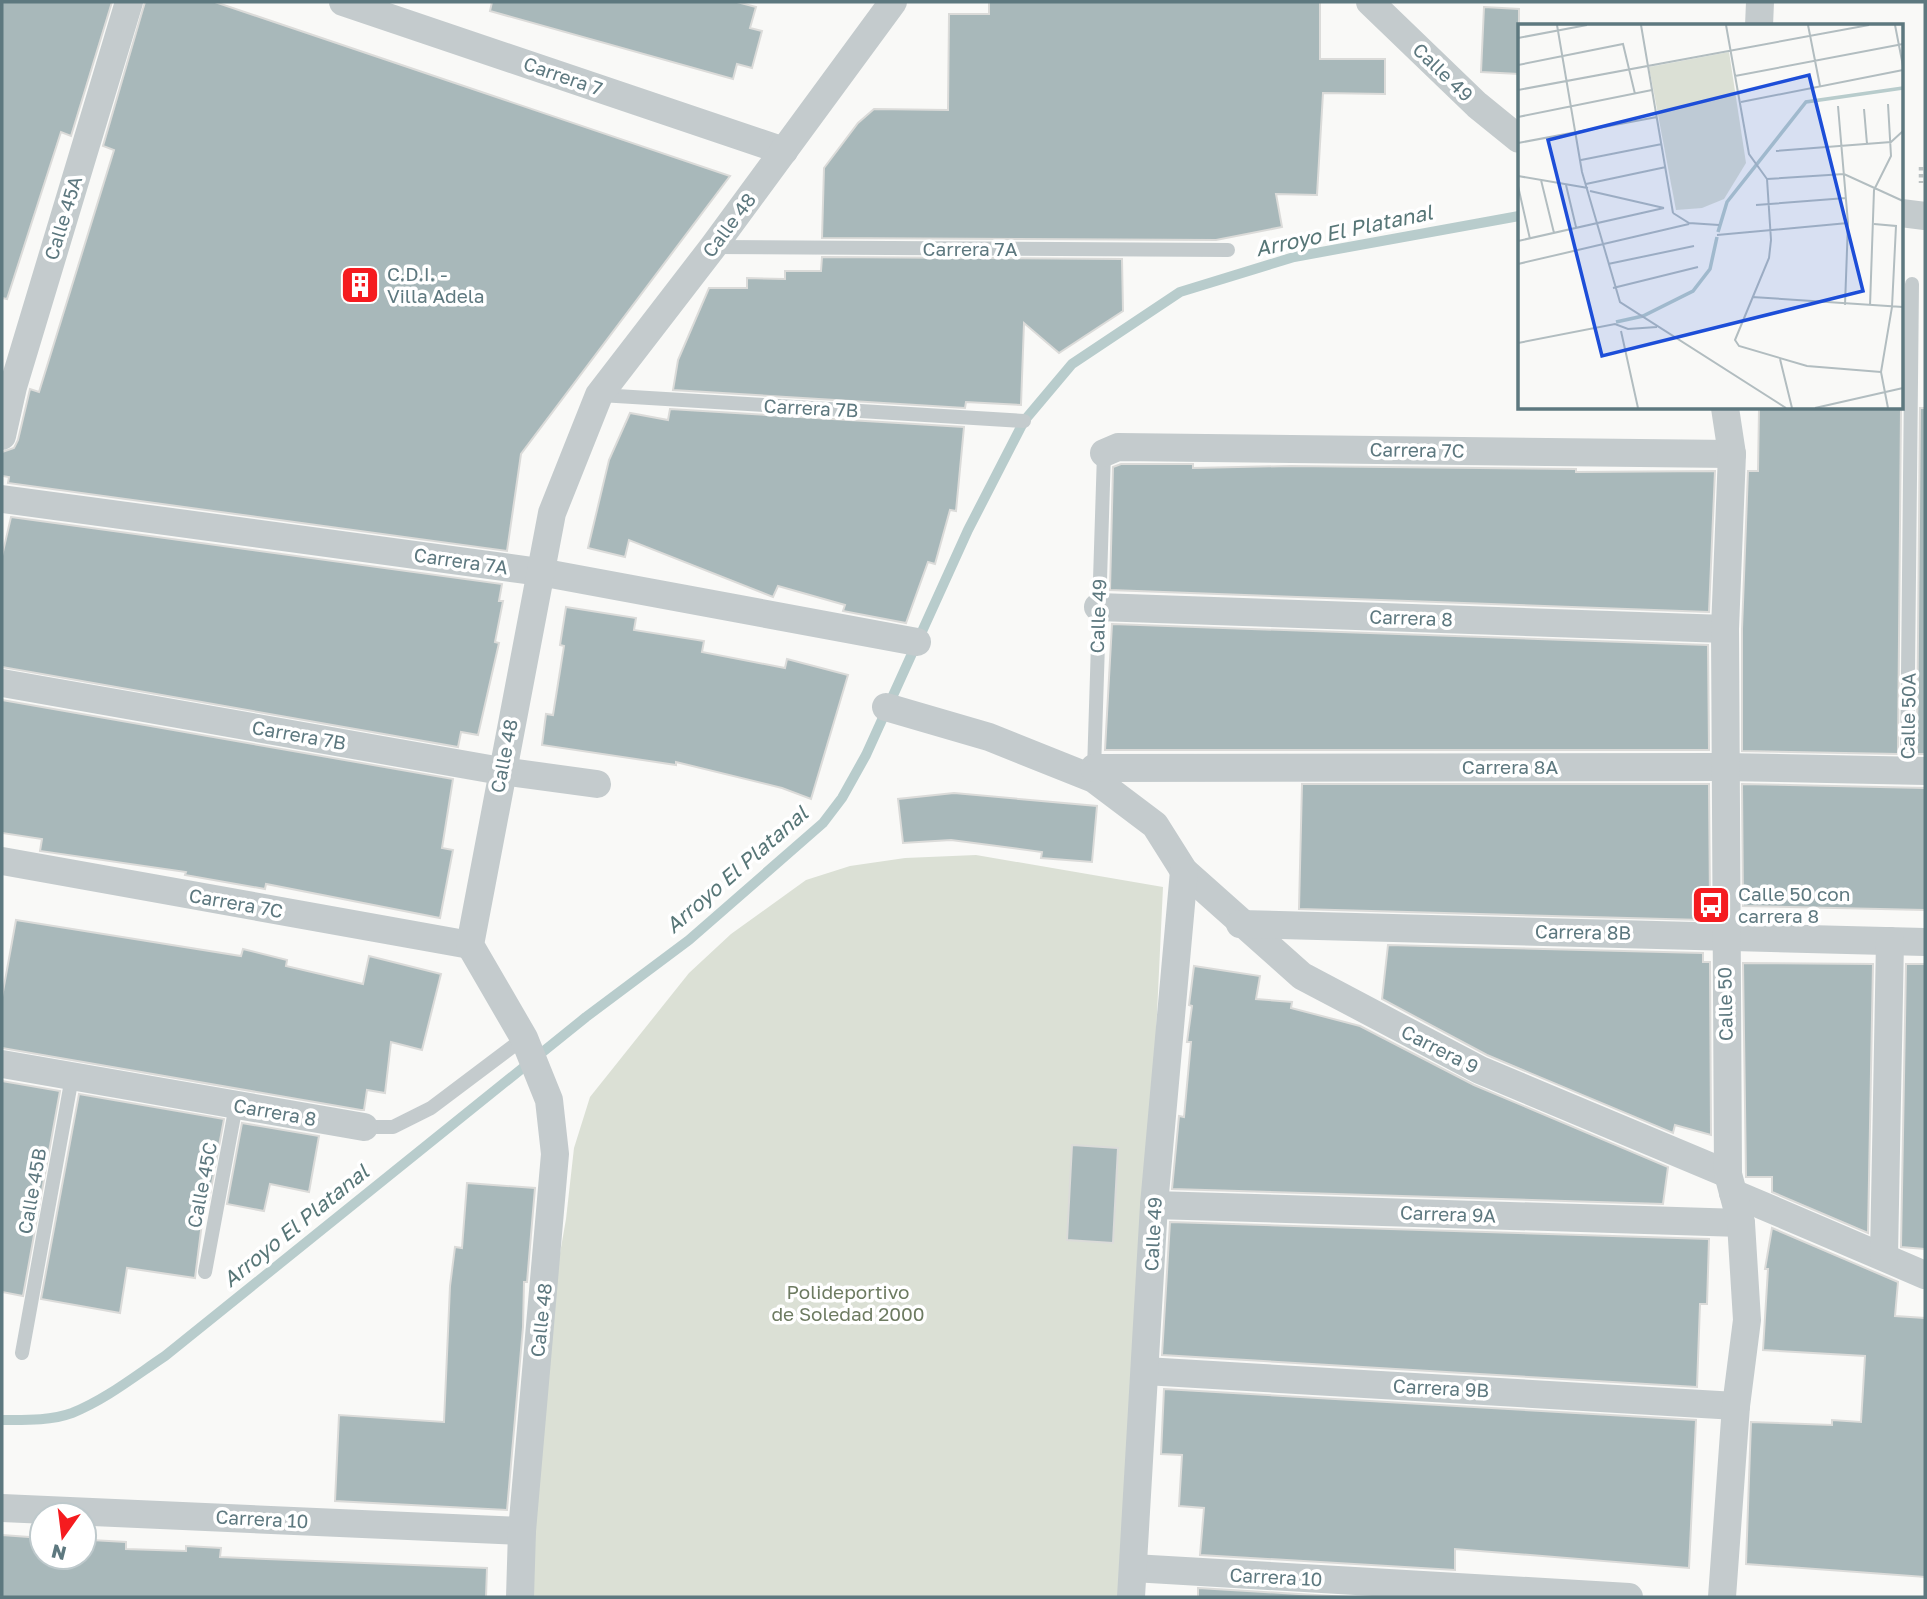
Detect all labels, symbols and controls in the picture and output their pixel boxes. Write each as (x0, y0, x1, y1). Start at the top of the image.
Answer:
inset map (1518, 24, 1902, 410)
street label: Calle 49 (1409, 37, 1478, 106)
street label: Carrera 7 (521, 51, 606, 100)
street label: Calle 45A (39, 173, 86, 263)
street label: Calle 48 (697, 188, 760, 261)
water label: Arroyo El Platanal (1253, 198, 1436, 261)
street label: Carrera 7A (923, 237, 1018, 260)
place label: C.D.I. - Villa Adela (387, 262, 485, 307)
building icon: C.D.I. - Villa Adela (339, 264, 381, 306)
street label: Carrera 7B (763, 394, 859, 421)
street label: Carrera 7C (1369, 437, 1465, 462)
street label: Carrera 7A (413, 543, 510, 579)
street label: Calle 49 (1085, 578, 1110, 654)
street label: Carrera 8 (1369, 605, 1453, 630)
street label: Calle 50A (1895, 672, 1920, 760)
street label: Carrera 7B (250, 715, 348, 754)
street label: Calle 48 (485, 717, 522, 795)
street label: Carrera 8A (1462, 755, 1558, 778)
water label: Arroyo El Platanal (660, 799, 814, 938)
place label: Calle 50 con carrera 8 (1738, 882, 1850, 927)
street label: Carrera 7C (187, 883, 285, 922)
bus stop icon: Calle 50 con carrera 8 (1690, 884, 1732, 926)
street label: Carrera 8B (1535, 919, 1631, 944)
street label: Calle 50 (1712, 967, 1737, 1041)
street label: Carrera 9 (1398, 1019, 1483, 1078)
street label: Carrera 8 (232, 1093, 318, 1130)
street label: Calle 45C (182, 1140, 221, 1230)
street label: Calle 45B (13, 1146, 50, 1236)
water label: Arroyo El Platanal (217, 1158, 375, 1292)
street label: Calle 49 (1139, 1196, 1166, 1272)
street label: Carrera 9A (1400, 1200, 1497, 1227)
park label: Polideportivo de Soledad 2000 (771, 1280, 925, 1325)
street label: Calle 48 (525, 1282, 556, 1358)
street label: Carrera 9B (1392, 1373, 1490, 1402)
north arrow (28, 1501, 98, 1571)
street label: Carrera 10 (215, 1505, 309, 1532)
text: N (49, 1540, 69, 1566)
street label: Carrera 10 (1229, 1563, 1323, 1590)

